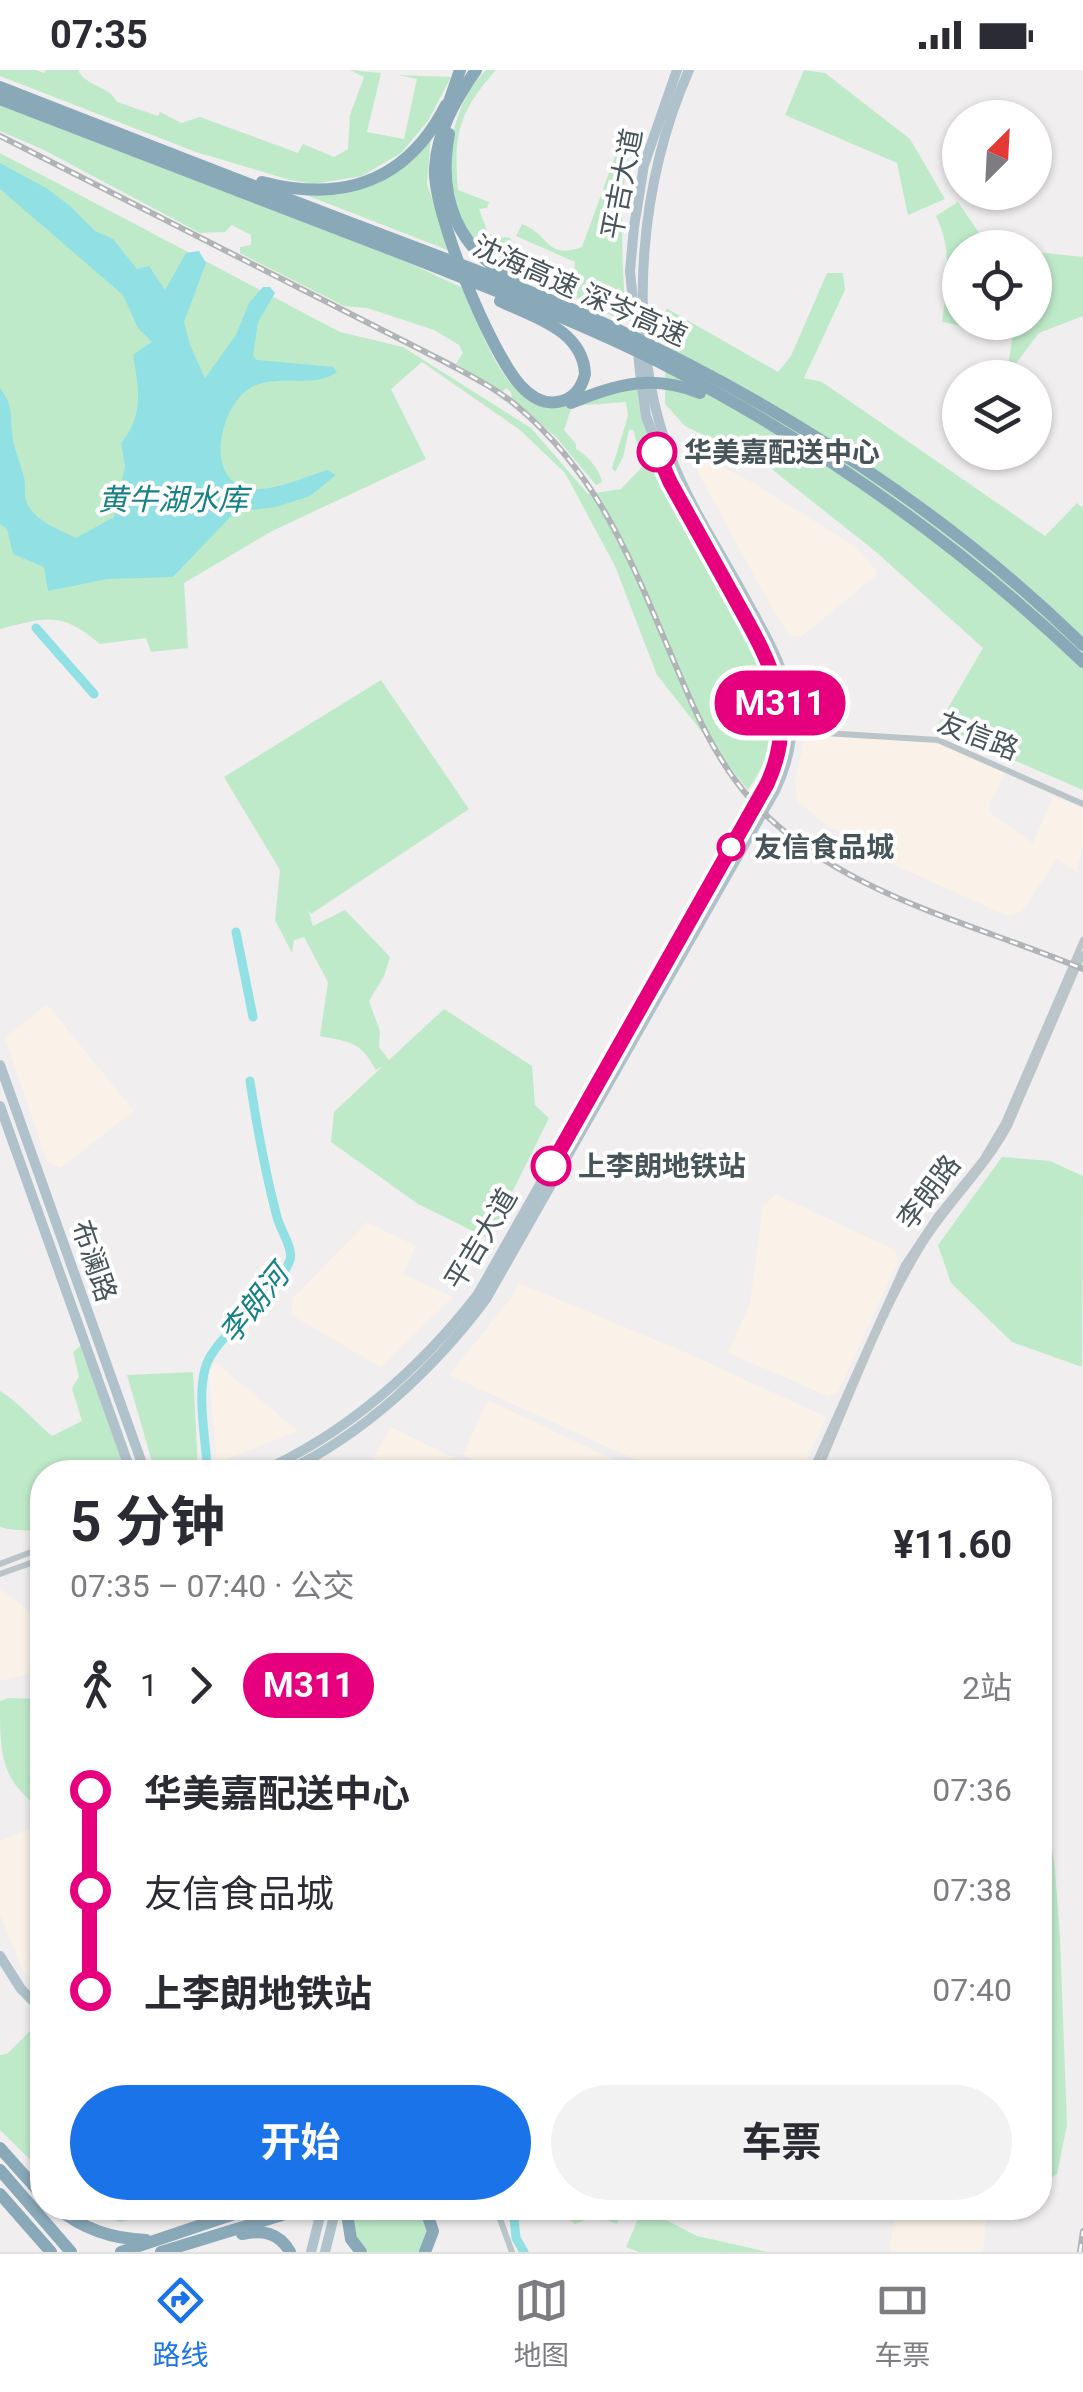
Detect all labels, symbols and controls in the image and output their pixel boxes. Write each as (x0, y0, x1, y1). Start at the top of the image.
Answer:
text: 07:35 (50, 13, 148, 57)
north arrow (942, 100, 1052, 210)
map controls (942, 100, 1052, 470)
street label: 平吉大道 (595, 126, 649, 242)
street label: 沈海高速 深岑高速 (468, 229, 692, 353)
button: locate (942, 230, 1052, 340)
button: layers (942, 360, 1052, 470)
marker: 华美嘉配送中心 (638, 433, 676, 471)
place label: 华美嘉配送中心 (684, 436, 880, 469)
water label: 黄牛湖水库 (98, 482, 253, 517)
line badge: M311 (710, 670, 850, 736)
text: M311 (735, 683, 825, 724)
street label: 友信路 (933, 706, 1023, 766)
place label: 友信食品城 (754, 831, 894, 864)
marker: 友信食品城 (718, 834, 744, 860)
marker: 上李朗地铁站 (532, 1147, 570, 1185)
street label: 李朗路 (891, 1149, 967, 1235)
place label: 上李朗地铁站 (578, 1150, 746, 1183)
street label: 平吉大道 (438, 1182, 524, 1296)
street label: 布澜路 (65, 1216, 123, 1306)
water label: 李朗河 (212, 1254, 299, 1350)
text: 5 分钟 (70, 1490, 225, 1554)
text: ¥11.60 (893, 1523, 1012, 1567)
text: 07:35 – 07:40 · 公交 (70, 1567, 355, 1605)
icon: walk (70, 1658, 125, 1713)
icon: forward (173, 1658, 228, 1713)
text: M311 (263, 1665, 354, 1706)
text: 1 (140, 1666, 158, 1704)
text: 2站 (962, 1669, 1012, 1707)
text: 07:36 (932, 1771, 1012, 1809)
text: 华美嘉配送中心 (144, 1772, 410, 1816)
text: 07:38 (932, 1871, 1012, 1909)
text: 友信食品城 (144, 1872, 334, 1916)
text: 07:40 (932, 1971, 1012, 2009)
text: 上李朗地铁站 (144, 1972, 372, 2016)
button: 开始 (70, 2085, 531, 2200)
button: 车票 (551, 2085, 1012, 2200)
tab: 路线 (152, 2273, 209, 2373)
tab: 地图 (513, 2273, 570, 2373)
tab: 车票 (874, 2273, 931, 2373)

